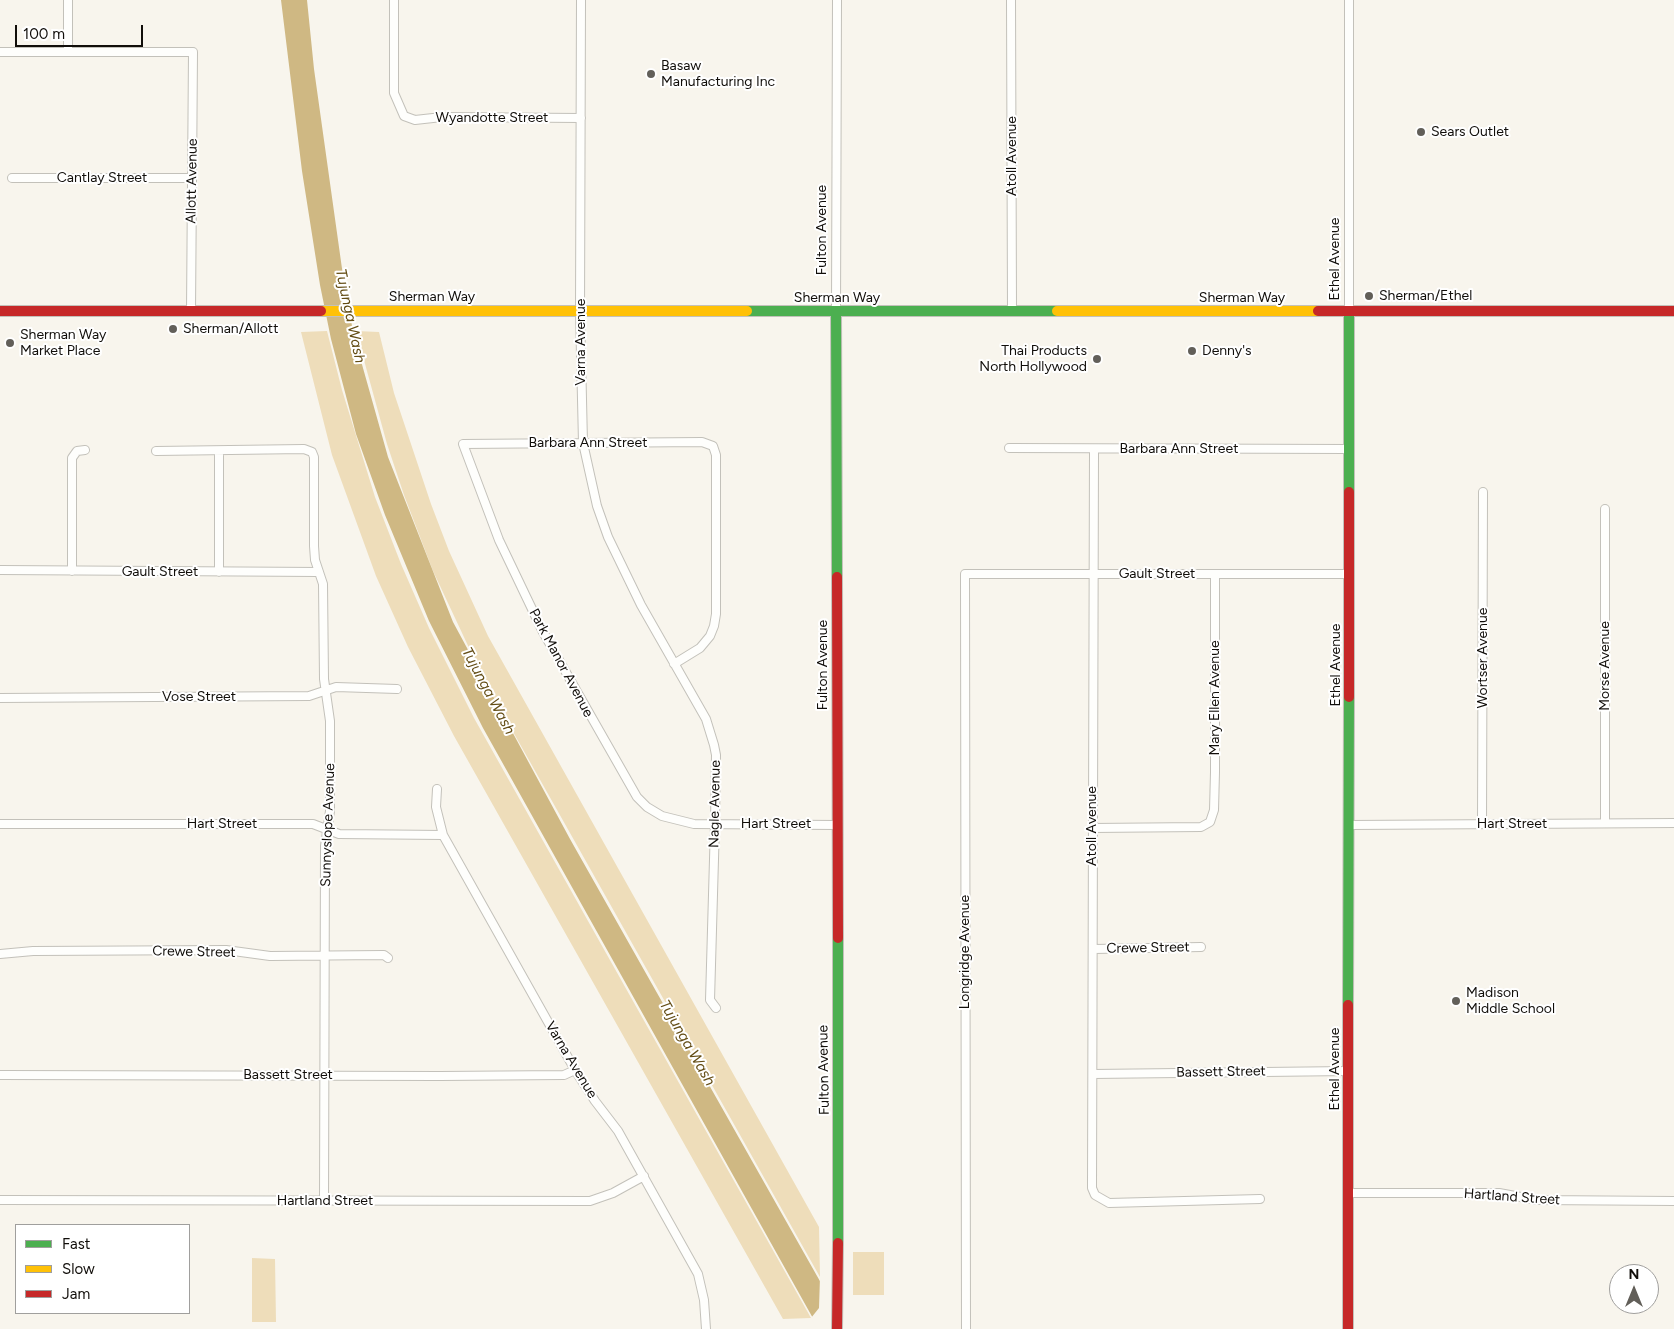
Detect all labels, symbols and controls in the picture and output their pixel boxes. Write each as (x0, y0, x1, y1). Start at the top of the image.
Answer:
scale bar (18, 15, 145, 47)
text: 100 m (23, 25, 65, 43)
place label: Basaw Manufacturing Inc (661, 58, 775, 90)
marker: Basaw Manufacturing Inc (645, 68, 657, 80)
street label: Wyandotte Street (436, 110, 548, 126)
street label: Atoll Avenue (1004, 116, 1020, 196)
place label: Sears Outlet (1431, 124, 1509, 140)
marker: Sears Outlet (1415, 126, 1427, 138)
street label: Allott Avenue (183, 138, 201, 224)
street label: Cantlay Street (57, 170, 147, 186)
street label: Fulton Avenue (814, 185, 830, 275)
street label: Ethel Avenue (1327, 218, 1343, 300)
water label: Tujunga Wash (331, 267, 369, 365)
place label: Sherman/Ethel (1379, 288, 1472, 304)
street label: Sherman Way (389, 289, 475, 305)
street label: Sherman Way (794, 290, 880, 306)
street label: Sherman Way (1199, 290, 1285, 306)
marker: Sherman/Ethel (1363, 290, 1375, 302)
street label: Varna Avenue (573, 299, 589, 385)
place label: Sherman/Allott (183, 321, 278, 337)
marker: Sherman/Allott (167, 323, 179, 335)
place label: Sherman Way Market Place (20, 327, 106, 360)
marker: Sherman Way Market Place (4, 337, 16, 349)
place label: Thai Products North Hollywood (979, 343, 1087, 376)
place label: Denny's (1202, 343, 1251, 359)
marker: Denny's (1186, 345, 1198, 357)
marker: Thai Products North Hollywood (1091, 353, 1103, 365)
street label: Barbara Ann Street (529, 435, 647, 451)
street label: Barbara Ann Street (1120, 441, 1238, 457)
street label: Gault Street (122, 564, 198, 580)
street label: Gault Street (1119, 566, 1195, 582)
street label: Park Manor Avenue (525, 606, 597, 720)
street label: Wortser Avenue (1475, 608, 1491, 708)
street label: Fulton Avenue (815, 620, 831, 710)
street label: Morse Avenue (1597, 621, 1613, 711)
street label: Ethel Avenue (1328, 624, 1344, 706)
street label: Mary Ellen Avenue (1207, 640, 1223, 756)
water label: Tujunga Wash (458, 644, 518, 738)
street label: Vose Street (162, 689, 236, 705)
street label: Nagle Avenue (706, 760, 724, 848)
street label: Sunnyslope Avenue (317, 763, 339, 887)
street label: Atoll Avenue (1084, 786, 1100, 866)
street label: Hart Street (187, 816, 257, 832)
street label: Hart Street (741, 816, 811, 832)
street label: Hart Street (1477, 816, 1547, 832)
street label: Longridge Avenue (957, 895, 973, 1009)
street label: Crewe Street (1106, 939, 1190, 957)
street label: Crewe Street (152, 943, 236, 961)
place label: Madison Middle School (1466, 985, 1555, 1018)
marker: Madison Middle School (1450, 995, 1462, 1007)
water label: Tujunga Wash (655, 997, 719, 1089)
street label: Varna Avenue (541, 1018, 601, 1102)
street label: Fulton Avenue (815, 1025, 833, 1115)
street label: Ethel Avenue (1327, 1028, 1343, 1110)
street label: Bassett Street (1176, 1063, 1266, 1081)
street label: Bassett Street (243, 1067, 333, 1083)
street label: Hartland Street (1463, 1185, 1561, 1209)
street label: Hartland Street (277, 1193, 373, 1209)
legend (15, 1224, 190, 1314)
text: Fast (62, 1235, 90, 1253)
text: Slow (62, 1260, 95, 1278)
north arrow (1609, 1264, 1659, 1314)
text: N (1629, 1266, 1639, 1283)
text: Jam (62, 1285, 90, 1303)

